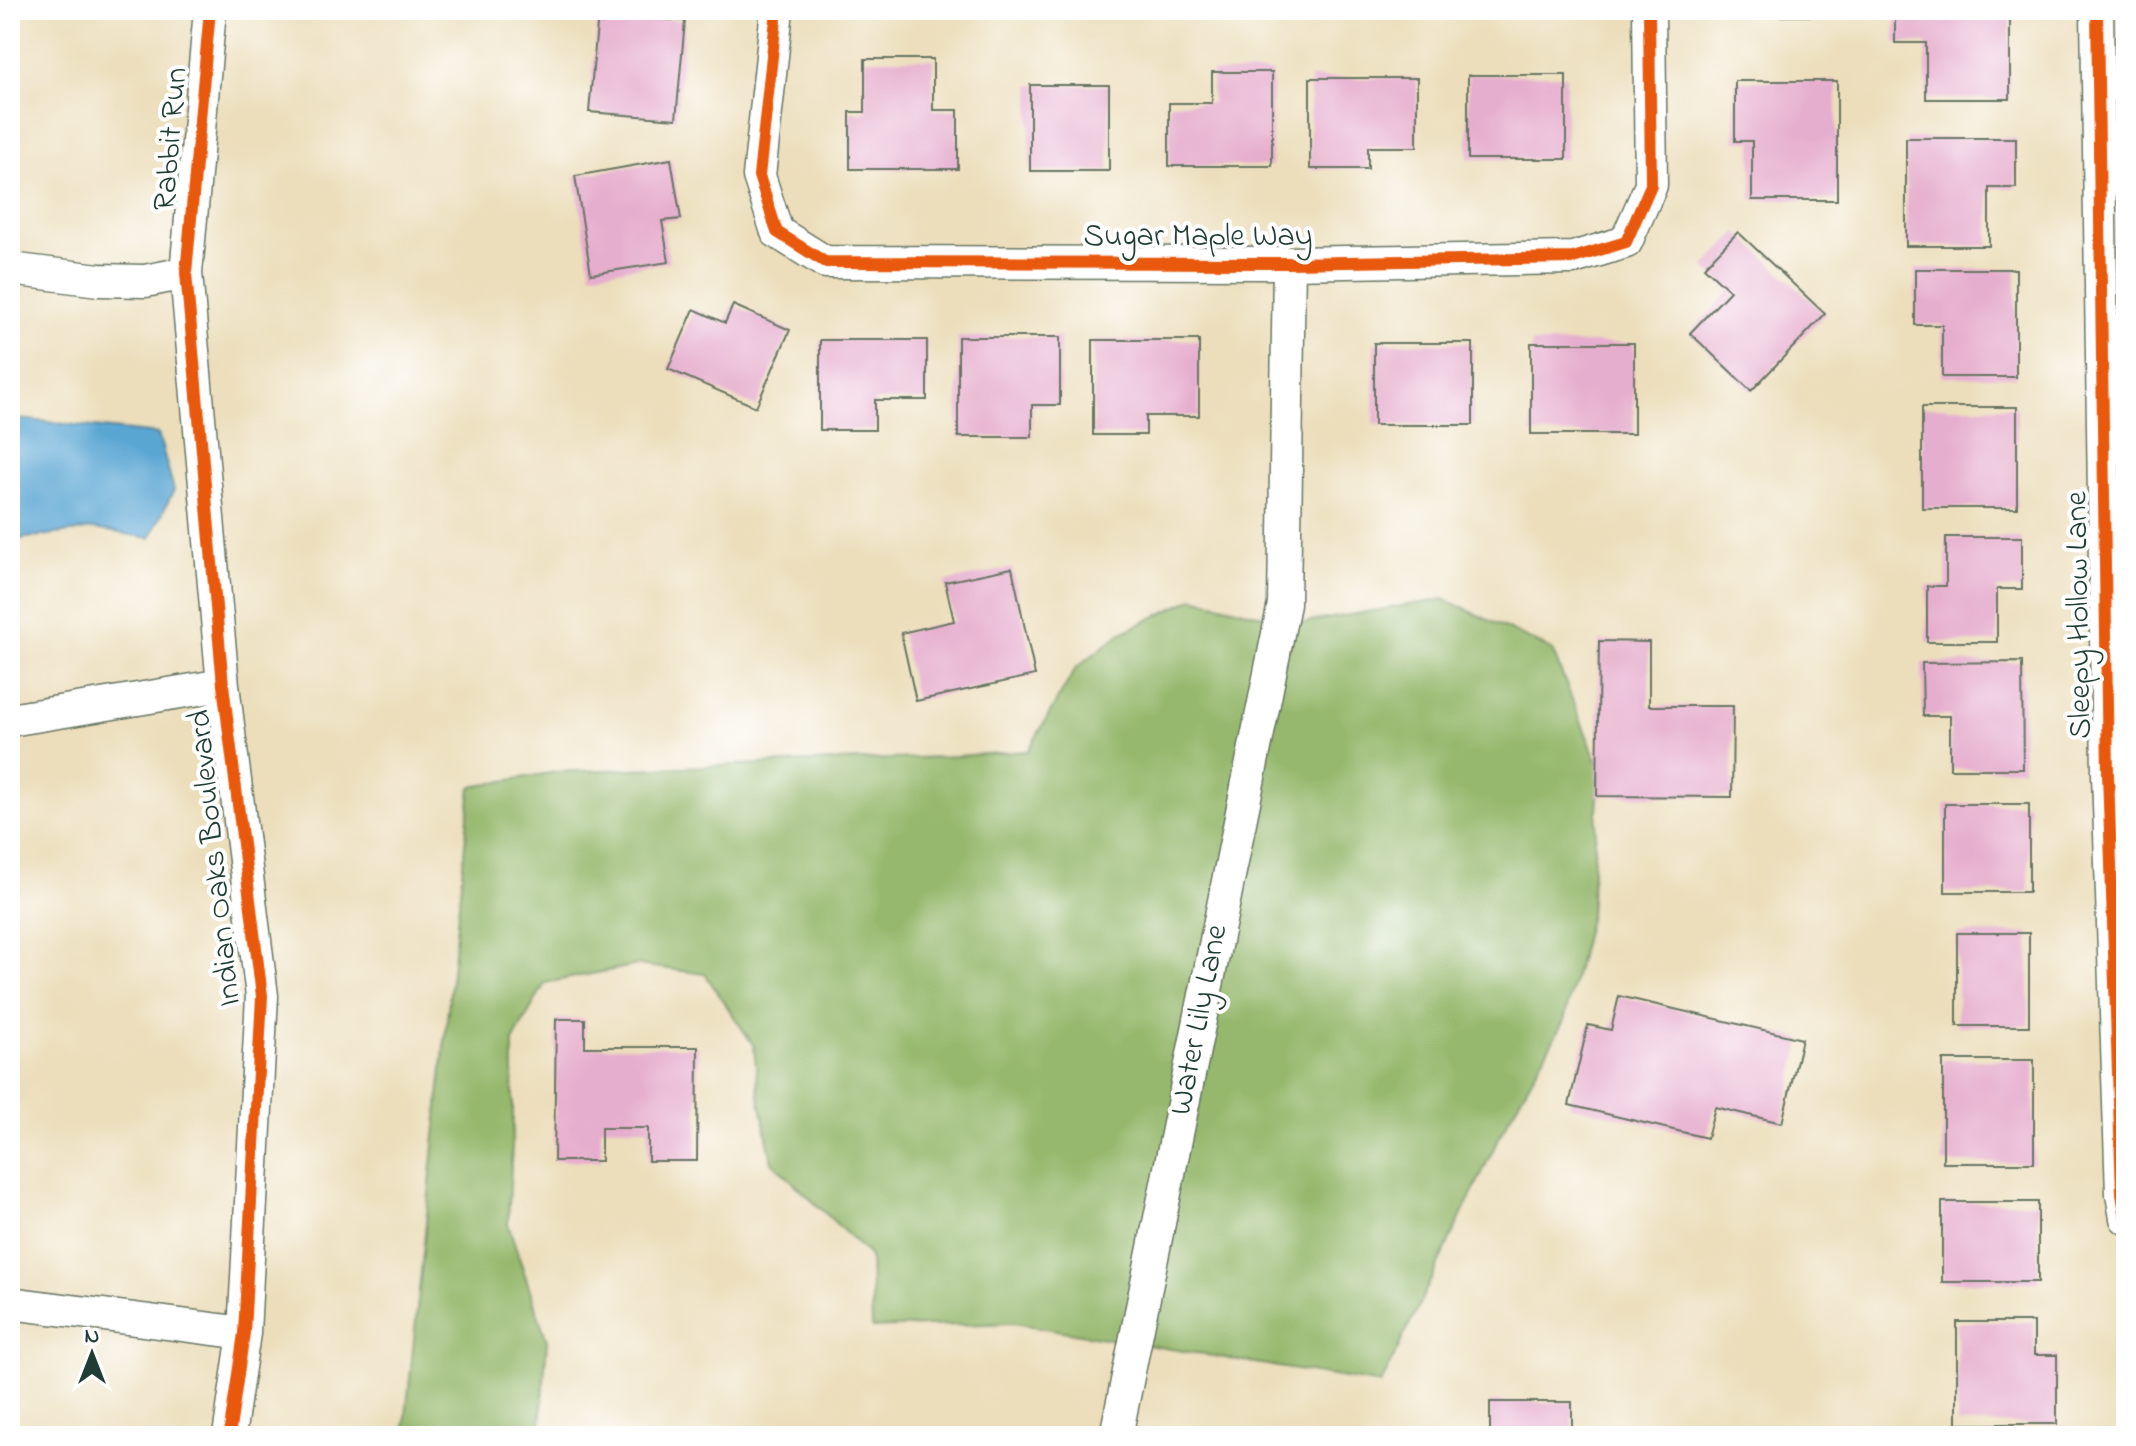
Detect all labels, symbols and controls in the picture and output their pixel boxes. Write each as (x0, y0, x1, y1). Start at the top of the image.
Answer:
street label: Rabbit Run (142, 65, 202, 213)
street label: Sugar Maple Way (1083, 214, 1313, 261)
street label: Sleepy Hollow Lane (2054, 490, 2106, 739)
street label: Indian Oaks Boulevard (177, 707, 255, 1009)
street label: Water Lily Lane (1159, 920, 1242, 1119)
north arrow (52, 1314, 132, 1394)
text: N (85, 1321, 99, 1353)

